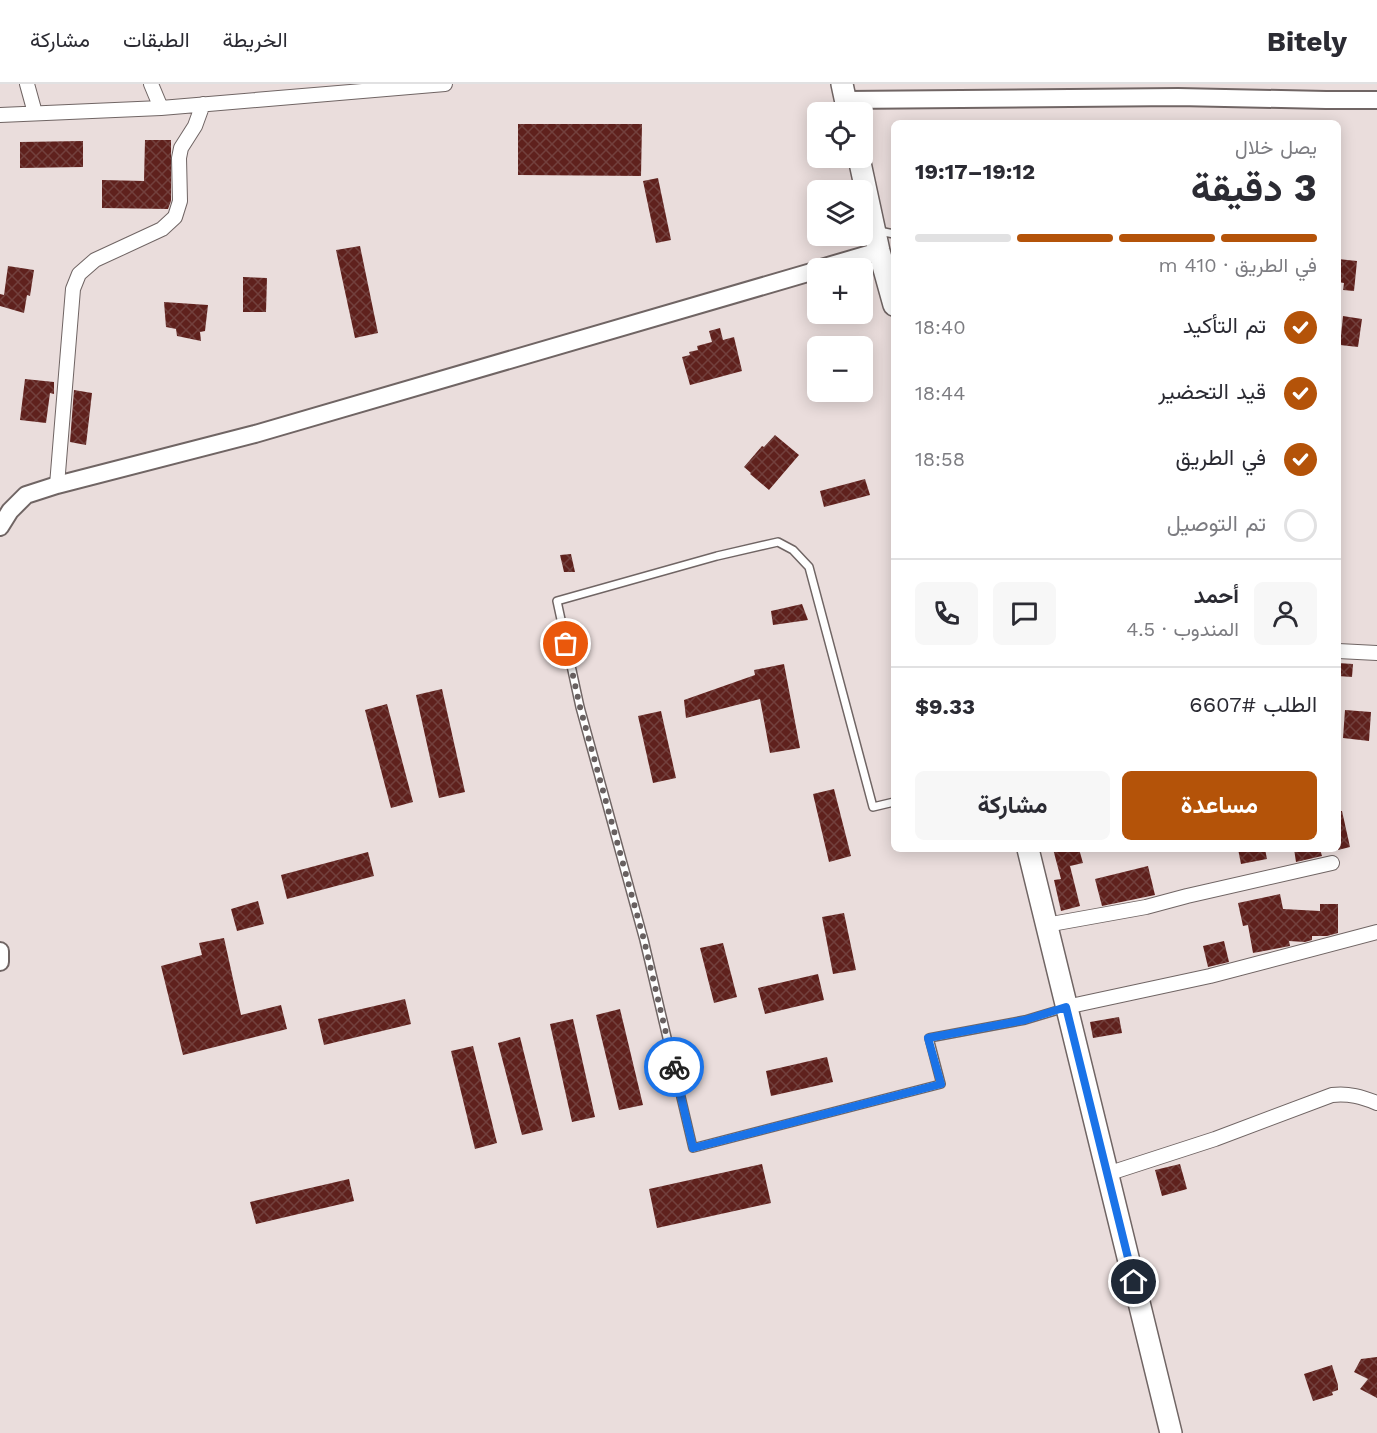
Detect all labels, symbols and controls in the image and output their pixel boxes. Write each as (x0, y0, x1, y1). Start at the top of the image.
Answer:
text: Bitely (1267, 25, 1347, 58)
text: مشاركة (30, 27, 90, 52)
text: الطبقات (123, 27, 190, 52)
text: الخريطة (223, 27, 288, 52)
map controls (807, 102, 873, 402)
button: locate (807, 102, 873, 168)
text: يصل خلال (1235, 135, 1317, 159)
text: 19:12–19:17 (915, 159, 1035, 184)
text: 3 دقيقة (1191, 165, 1317, 210)
button: layers (807, 180, 873, 246)
text: في الطريق · 410 m (1159, 253, 1317, 277)
button: + (807, 258, 873, 324)
icon: check (1284, 311, 1317, 344)
text: تم التأكيد (1183, 313, 1266, 338)
text: 18:40 (915, 315, 966, 339)
button: − (807, 336, 873, 402)
icon: check (1284, 377, 1317, 410)
text: قيد التحضير (1158, 379, 1266, 404)
text: 18:44 (915, 381, 965, 405)
icon: check (1284, 443, 1317, 476)
text: في الطريق (1176, 445, 1266, 470)
text: 18:58 (915, 447, 965, 471)
text: تم التوصيل (1167, 511, 1266, 536)
button: phone (915, 582, 978, 645)
button: chat (993, 582, 1056, 645)
button: person (1254, 582, 1317, 645)
text: أحمد (1194, 583, 1239, 608)
text: المندوب · 4.5 (1126, 617, 1239, 641)
pin (540, 618, 591, 669)
icon: bag (549, 627, 582, 660)
text: الطلب #6607 (1189, 692, 1317, 717)
text: $9.33 (915, 694, 975, 719)
button: مشاركة (915, 771, 1110, 840)
button: مساعدة (1122, 771, 1317, 840)
courier (644, 1037, 704, 1097)
icon: bike (658, 1051, 691, 1084)
pin (1108, 1256, 1159, 1307)
icon: home (1117, 1265, 1150, 1298)

